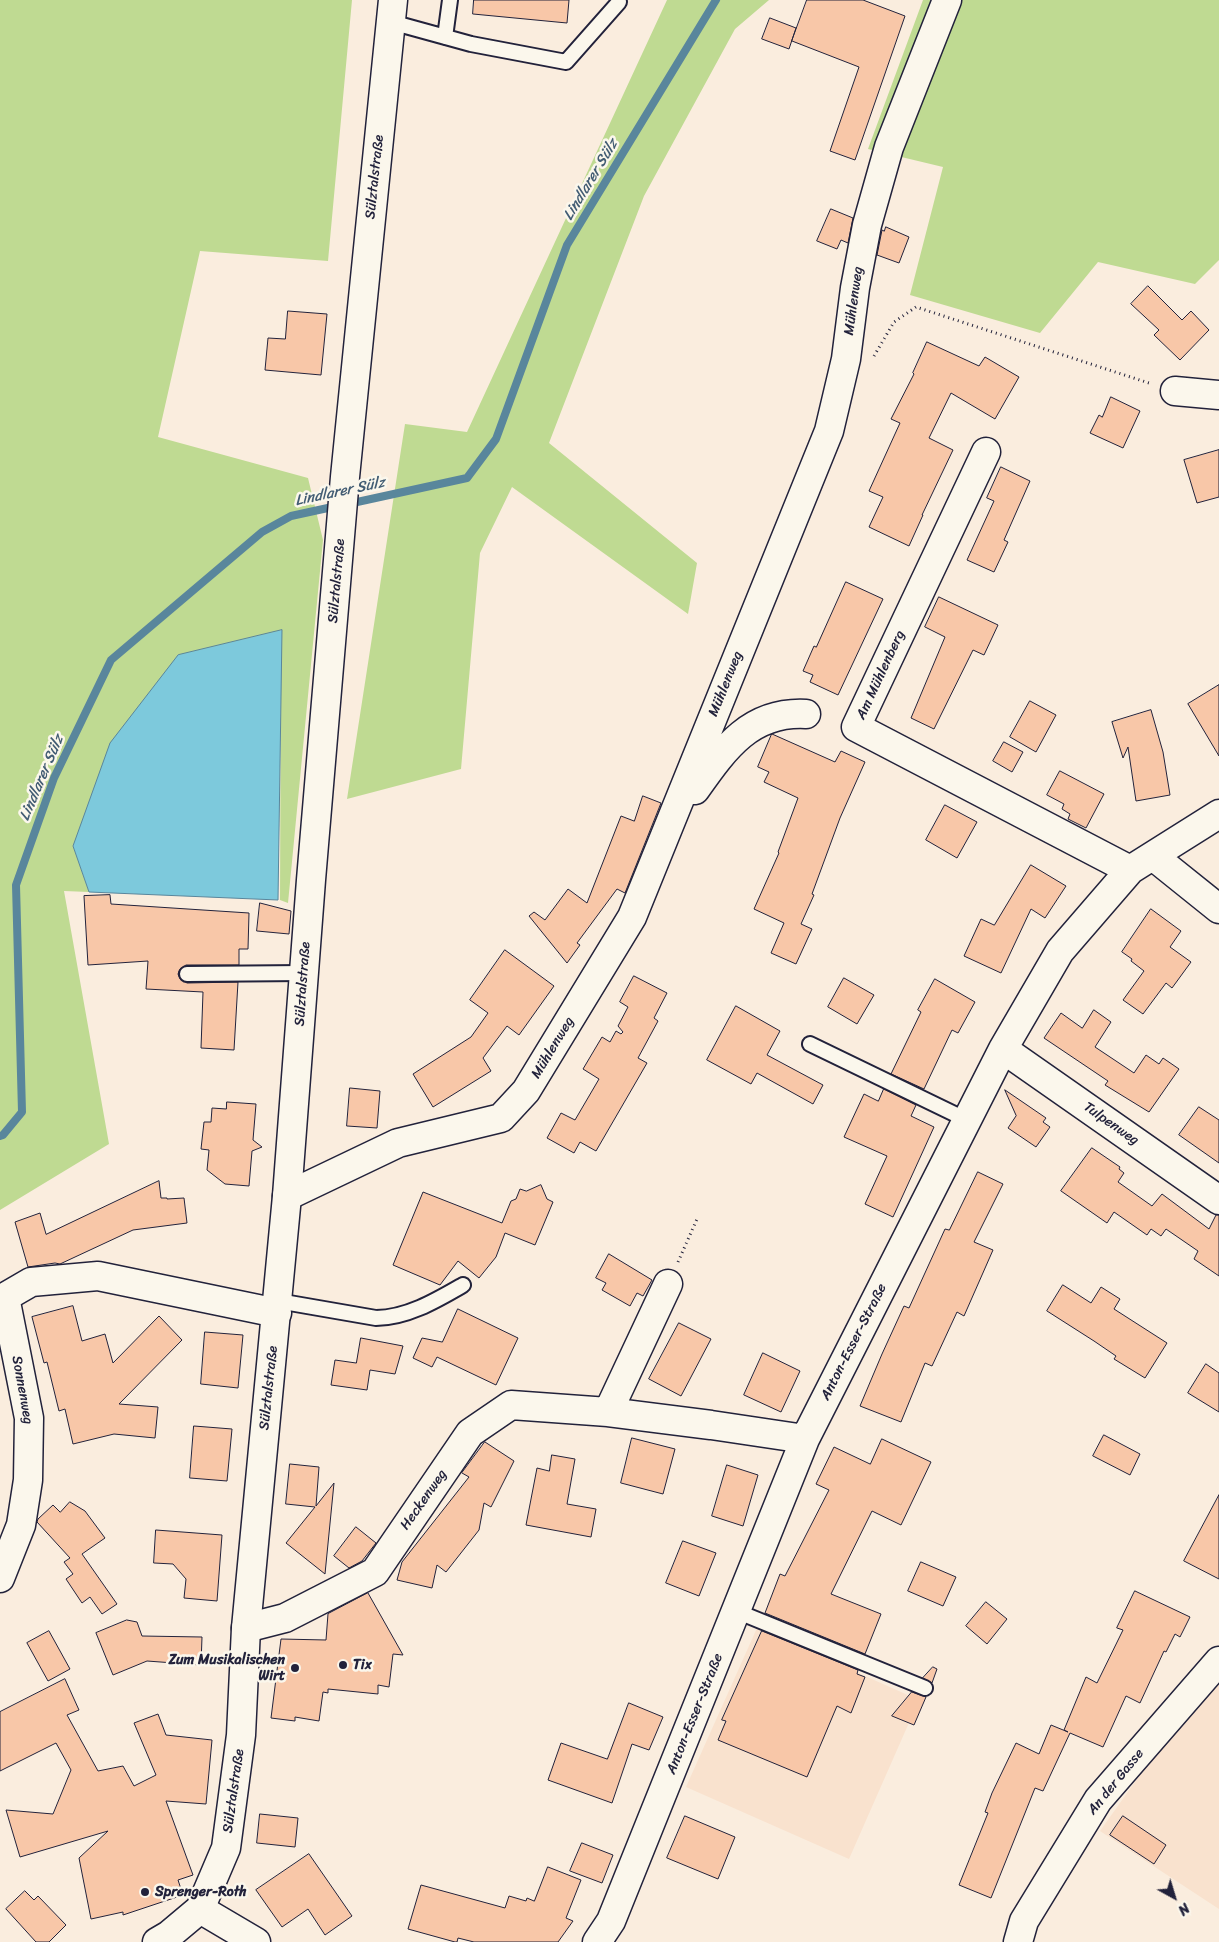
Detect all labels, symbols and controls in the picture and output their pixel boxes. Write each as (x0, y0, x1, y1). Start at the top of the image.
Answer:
street label: Sülztalstraße (362, 134, 388, 220)
water label: Lindlarer Sülz (560, 136, 622, 224)
street label: Mühlenweg (841, 266, 867, 336)
water label: Lindlarer Sülz (294, 474, 386, 510)
street label: Sülztalstraße (325, 538, 349, 624)
street label: Am Mühlenberg (853, 628, 909, 722)
street label: Mühlenweg (705, 649, 747, 719)
water label: Lindlarer Sülz (16, 733, 68, 823)
street label: Sülztalstraße (292, 941, 314, 1027)
street label: Mühlenweg (528, 1014, 578, 1082)
street label: Tulpenweg (1080, 1099, 1142, 1149)
street label: Anton-Esser-Straße (817, 1281, 891, 1403)
street label: Sülztalstraße (256, 1345, 282, 1431)
street label: Sonnenweg (8, 1354, 36, 1426)
street label: Heckenweg (397, 1467, 451, 1533)
street label: Anton-Esser-Straße (663, 1651, 727, 1777)
place label: Zum Musikalischen Wirt (168, 1652, 285, 1684)
place label: Tix (353, 1657, 372, 1673)
marker: Tix (337, 1659, 349, 1671)
marker: Zum Musikalischen Wirt (289, 1662, 301, 1674)
street label: An der Gasse (1084, 1746, 1148, 1818)
street label: Sülztalstraße (220, 1748, 248, 1834)
north arrow (1149, 1872, 1199, 1922)
place label: Sprenger-Roth (155, 1884, 247, 1900)
marker: Sprenger-Roth (139, 1886, 151, 1898)
text: N (1172, 1896, 1195, 1922)

